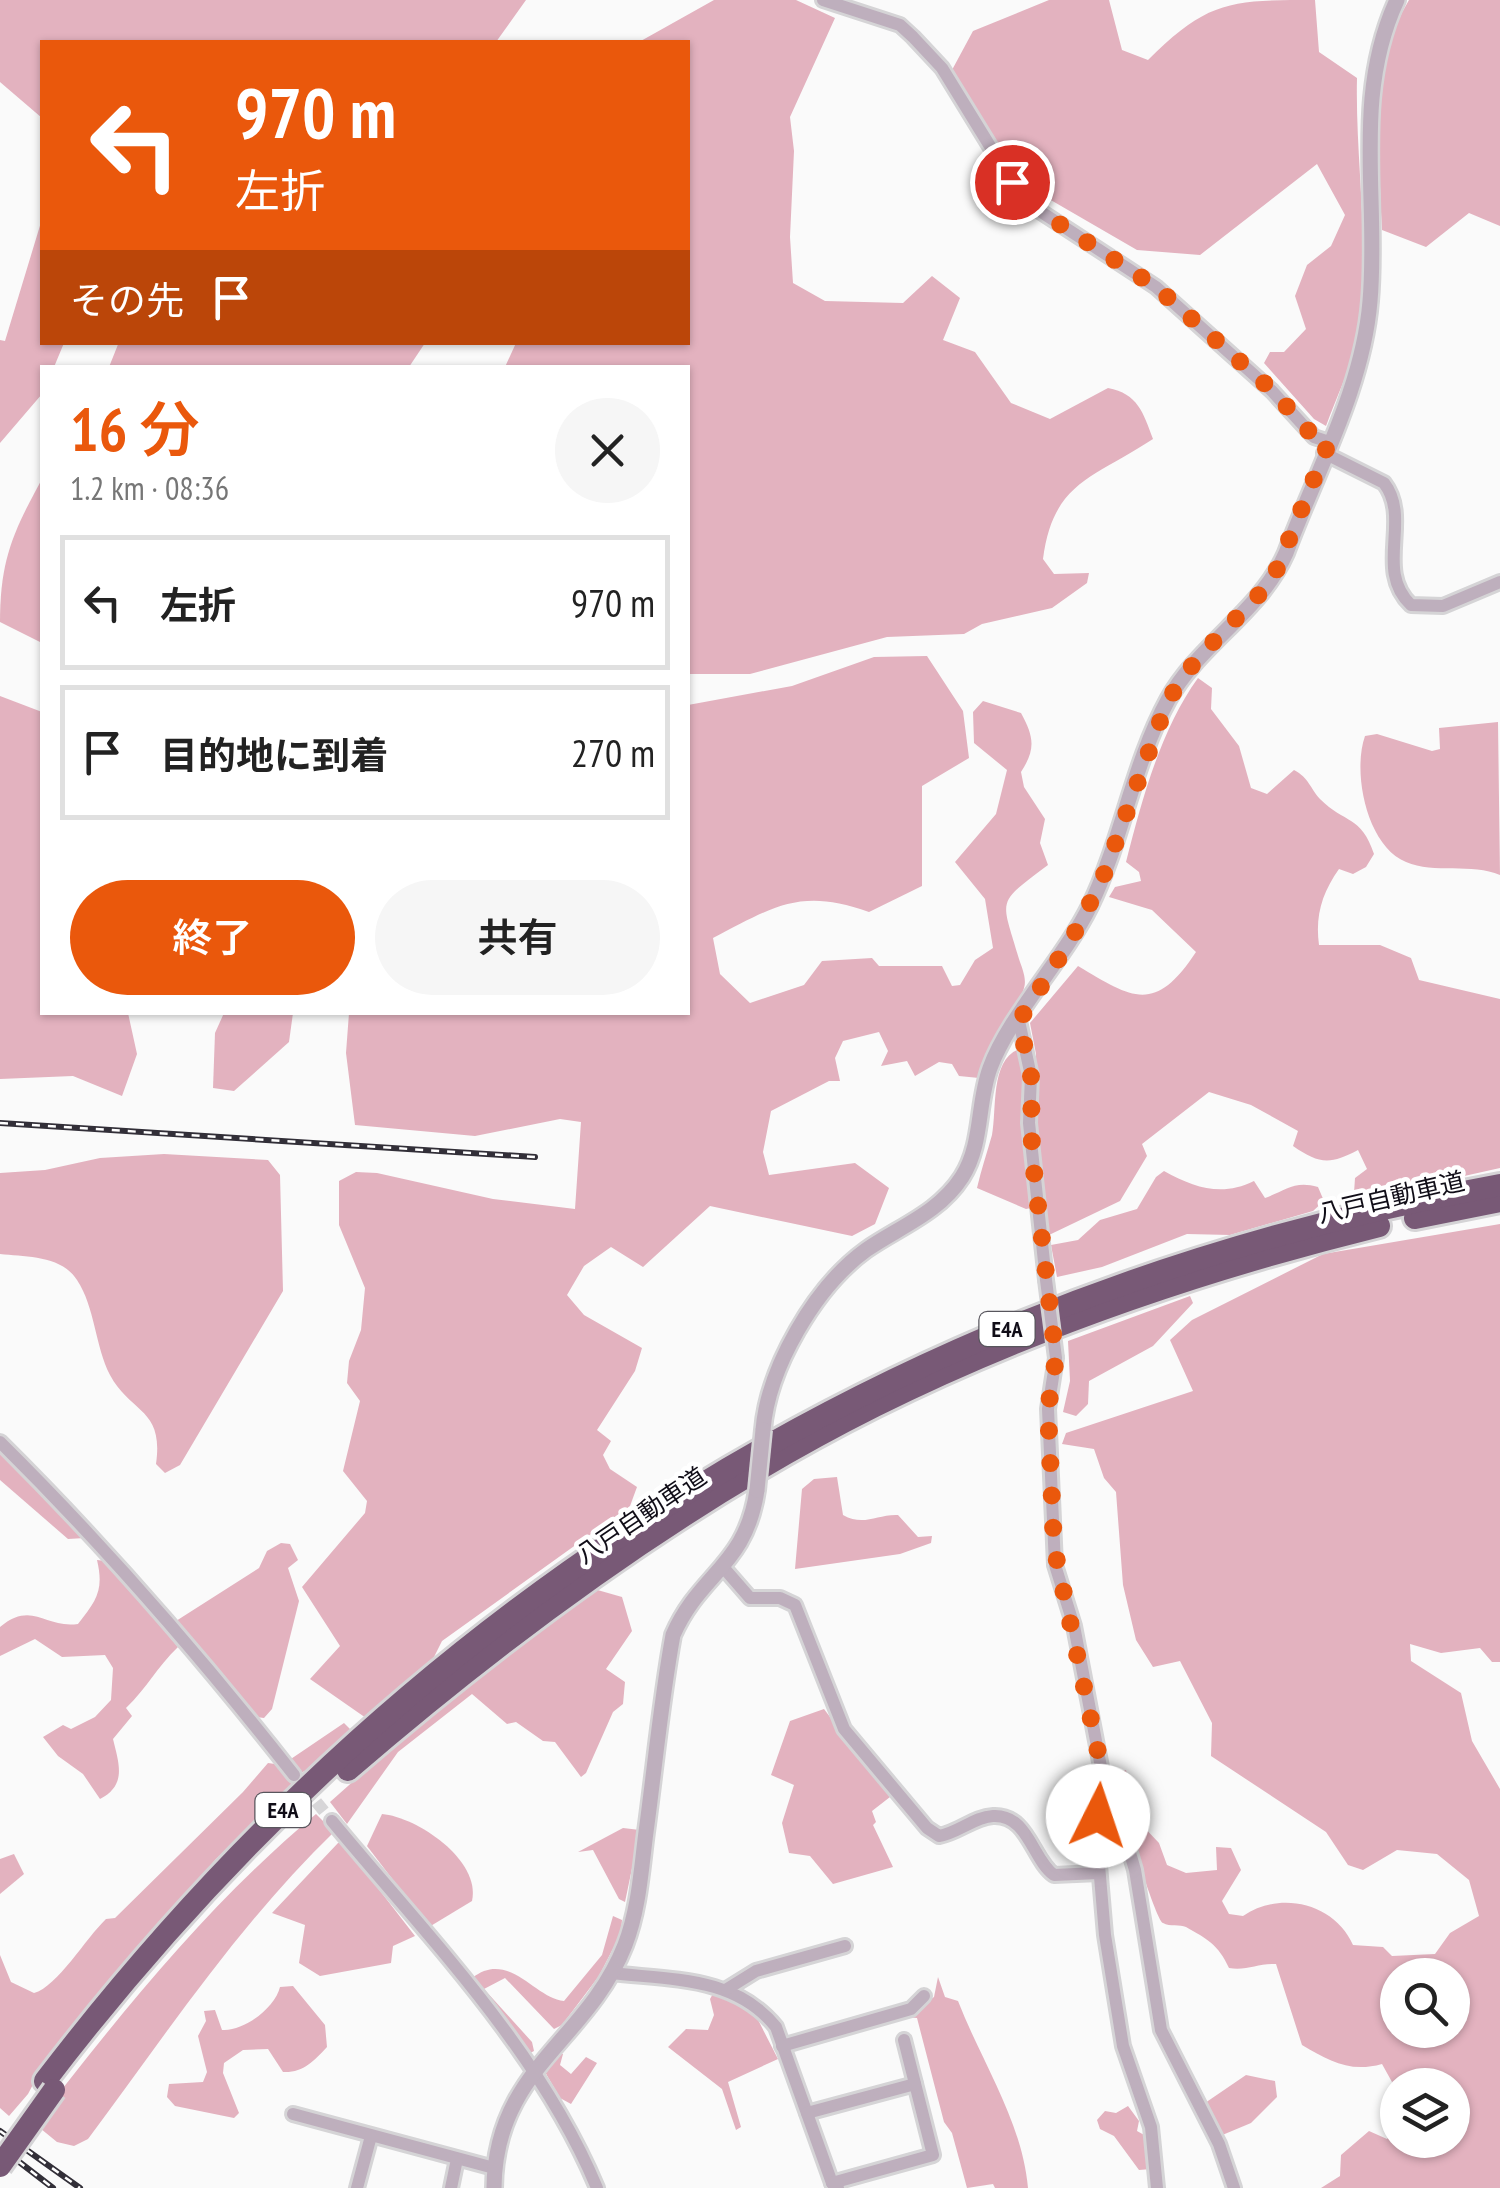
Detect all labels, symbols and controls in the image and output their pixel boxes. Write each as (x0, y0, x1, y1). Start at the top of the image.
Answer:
text: 970 m (235, 67, 396, 157)
icon: left (70, 80, 200, 210)
pin (970, 140, 1055, 225)
icon: arrive (985, 155, 1040, 210)
text: 左折 (235, 161, 325, 219)
icon: arrive (204, 270, 259, 325)
text: その先 (70, 275, 184, 324)
text: 16 分 (70, 390, 200, 468)
button: close (555, 398, 660, 503)
text: 1.2 km · 08:36 (70, 467, 229, 509)
icon: left (75, 575, 130, 630)
text: 970 m (571, 578, 655, 627)
text: 左折 (160, 580, 236, 629)
icon: arrive (75, 725, 130, 780)
text: 270 m (571, 728, 655, 777)
text: 目的地に到着 (160, 730, 388, 779)
button: 終了 (70, 880, 355, 995)
button: 共有 (375, 880, 660, 995)
street label: 八戸自動車道 (1314, 1165, 1468, 1229)
road number: E4A (980, 1312, 1034, 1346)
street label: 八戸自動車道 (570, 1460, 712, 1570)
position arrow (1046, 1764, 1150, 1868)
road number: E4A (256, 1793, 310, 1827)
map controls (1380, 1958, 1470, 2158)
button: search (1380, 1958, 1470, 2048)
button: layers (1380, 2068, 1470, 2158)

